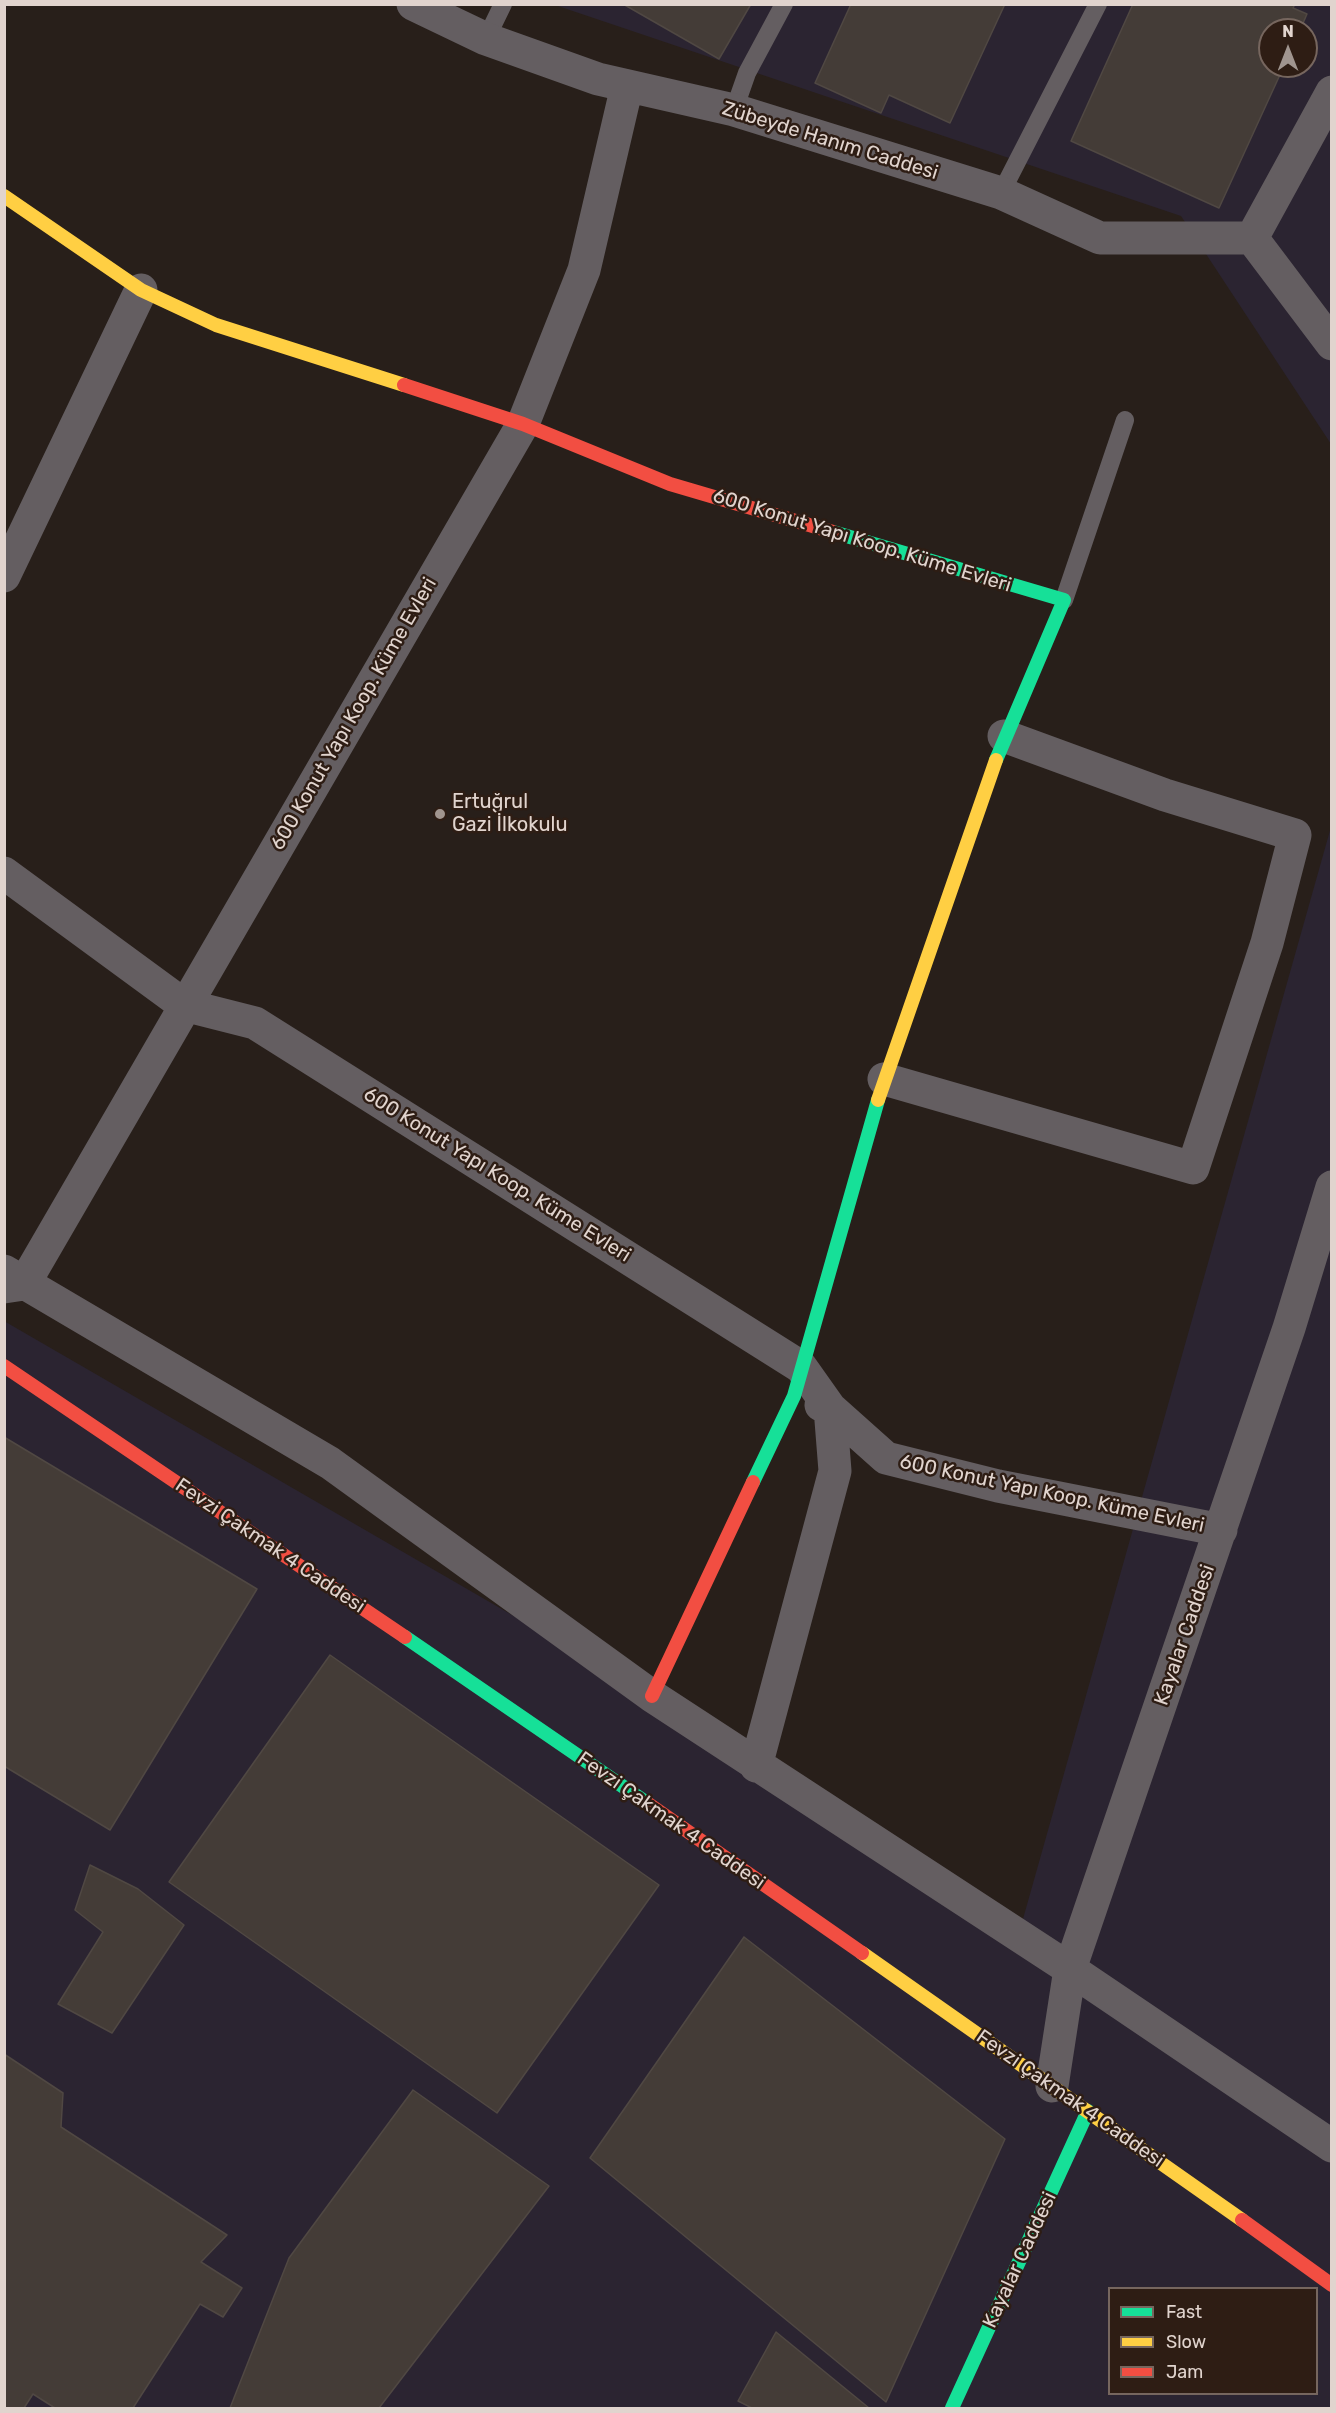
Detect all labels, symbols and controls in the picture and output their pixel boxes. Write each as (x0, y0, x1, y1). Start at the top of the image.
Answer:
north arrow (1258, 18, 1318, 78)
text: N (1282, 22, 1294, 41)
street label: Zübeyde Hanım Caddesi (719, 97, 941, 185)
street label: 600 Konut Yapı Koop. Küme Evleri (710, 484, 1014, 598)
street label: 600 Konut Yapı Koop. Küme Evleri (266, 573, 442, 855)
place label: Ertuğrul Gazi İlkokulu (452, 790, 567, 837)
marker: Ertuğrul Gazi İlkokulu (433, 807, 447, 821)
street label: 600 Konut Yapı Koop. Küme Evleri (359, 1082, 635, 1268)
street label: 600 Konut Yapı Koop. Küme Evleri (898, 1450, 1206, 1538)
street label: Fevzi Çakmak 4 Caddesi (171, 1474, 369, 1618)
street label: Kayalar Caddesi (1150, 1562, 1220, 1708)
street label: Fevzi Çakmak 4 Caddesi (572, 1747, 770, 1895)
street label: Fevzi Çakmak 4 Caddesi (971, 2025, 1169, 2173)
street label: Kayalar Caddesi (978, 2188, 1062, 2332)
legend (1108, 2287, 1318, 2395)
text: Fast (1166, 2301, 1202, 2323)
text: Slow (1166, 2331, 1206, 2353)
text: Jam (1166, 2361, 1203, 2383)

